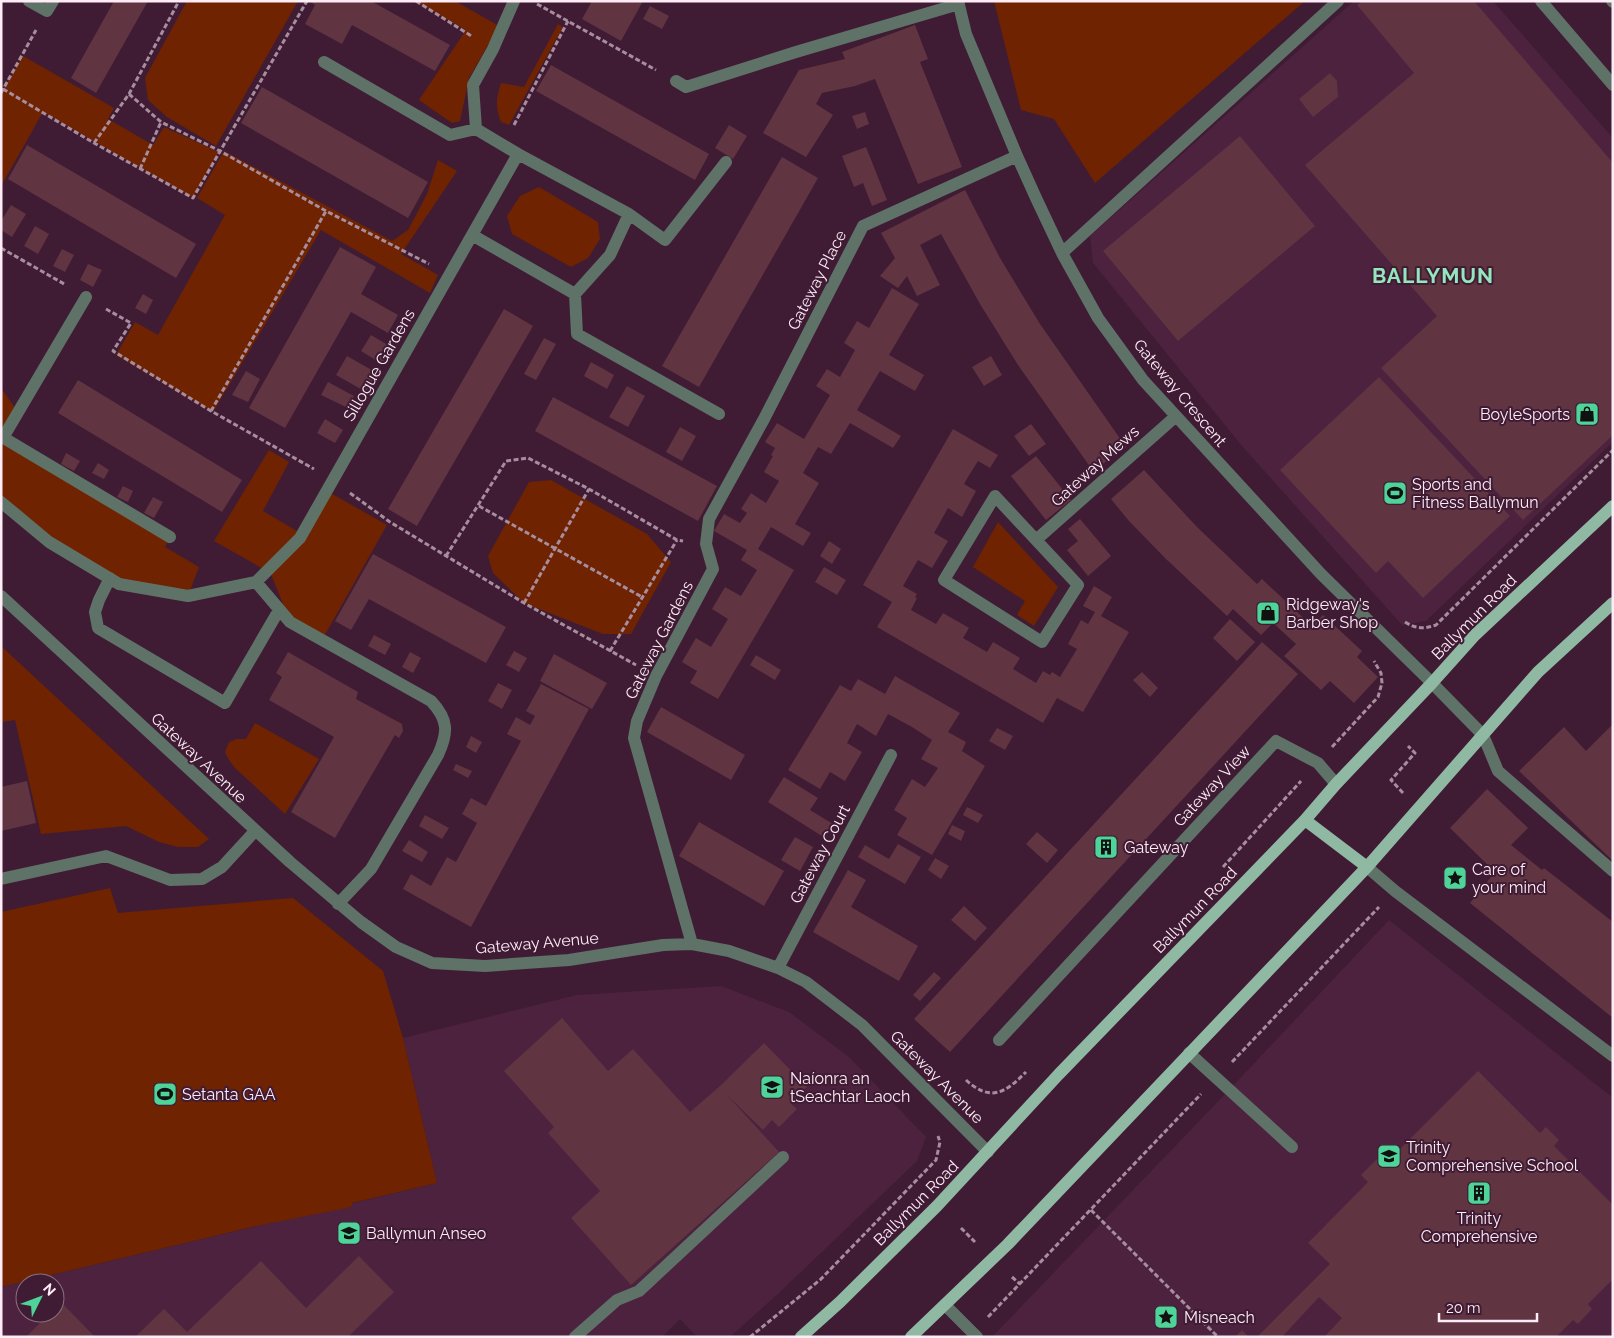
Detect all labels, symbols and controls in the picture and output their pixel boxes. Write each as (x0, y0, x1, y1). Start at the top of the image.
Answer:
street label: Gateway Place (784, 227, 850, 333)
district label: BALLYMUN (1372, 263, 1494, 288)
street label: Sillogue Gardens (339, 305, 419, 424)
street label: Gateway Crescent (1130, 335, 1231, 451)
shop icon: BoyleSports (1574, 401, 1600, 427)
place label: BoyleSports (1480, 405, 1570, 424)
street label: Gateway Mews (1047, 421, 1143, 510)
place label: Sports and Fitness Ballymun (1412, 475, 1539, 512)
sports icon: Sports and Fitness Ballymun (1382, 480, 1408, 506)
street label: Ballymun Road (1428, 570, 1521, 663)
street label: Gateway Gardens (621, 578, 697, 702)
place label: Ridgeway's Barber Shop (1286, 595, 1378, 632)
shop icon: Ridgeway's Barber Shop (1255, 600, 1281, 626)
street label: Gateway Avenue (147, 709, 251, 807)
street label: Gateway View (1170, 741, 1254, 831)
street label: Gateway Court (786, 801, 854, 907)
building icon: Gateway (1093, 834, 1119, 860)
place label: Gateway (1124, 838, 1189, 857)
place label: Care of your mind (1472, 860, 1546, 897)
street label: Ballymun Road (1149, 863, 1241, 957)
place icon: Care of your mind (1442, 865, 1468, 891)
street label: Gateway Avenue (475, 928, 599, 958)
street label: Gateway Avenue (887, 1027, 987, 1127)
place label: Naíonra an tSeachtar Laoch (790, 1069, 910, 1106)
school or university icon: Naíonra an tSeachtar Laoch (759, 1074, 785, 1100)
sports icon: Setanta GAA (152, 1081, 178, 1107)
place label: Setanta GAA (182, 1085, 276, 1104)
place label: Trinity Comprehensive School (1406, 1138, 1579, 1175)
school or university icon: Trinity Comprehensive School (1376, 1143, 1402, 1169)
street label: Ballymun Road (870, 1156, 963, 1249)
building icon: Trinity Comprehensive (1466, 1180, 1492, 1206)
place label: Trinity Comprehensive (1421, 1209, 1537, 1246)
school or university icon: Ballymun Anseo (336, 1220, 362, 1246)
place label: Ballymun Anseo (366, 1224, 486, 1243)
north arrow (15, 1273, 65, 1323)
text: N (40, 1280, 59, 1299)
scale bar (1439, 1290, 1536, 1322)
text: 20 m (1446, 1299, 1481, 1317)
place icon: Misneach (1153, 1304, 1179, 1330)
place label: Misneach (1184, 1308, 1255, 1327)

